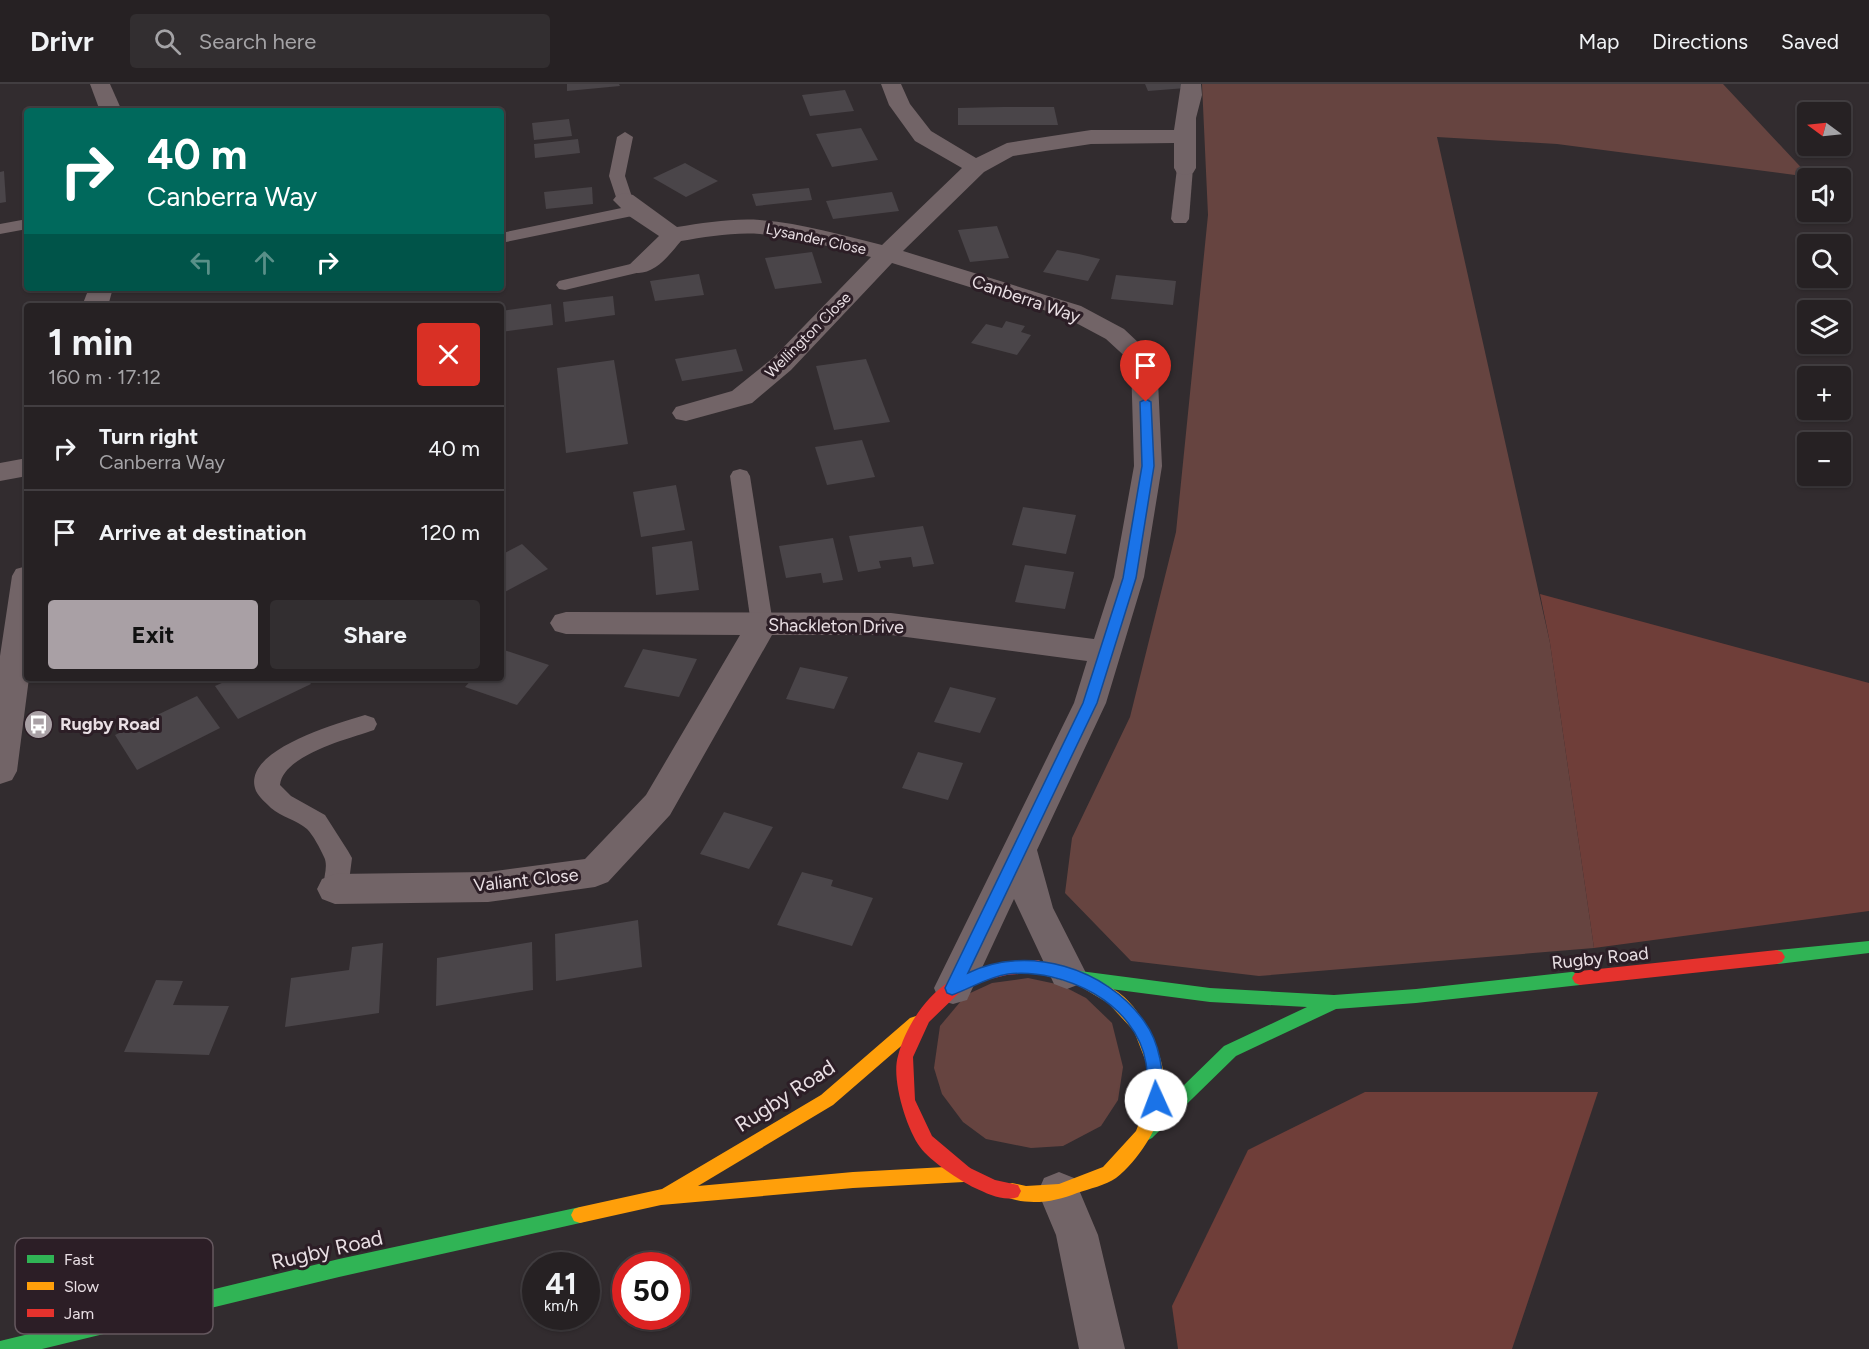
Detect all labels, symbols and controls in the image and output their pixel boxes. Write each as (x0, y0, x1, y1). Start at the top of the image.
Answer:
search box (130, 14, 550, 68)
text: Drivr (30, 24, 94, 58)
icon: search (151, 25, 184, 58)
text: Search here (199, 28, 316, 55)
text: Map (1578, 29, 1619, 54)
text: Directions (1652, 29, 1748, 54)
text: Saved (1781, 29, 1839, 54)
north arrow (1797, 102, 1851, 156)
map controls (1797, 102, 1851, 486)
text: 40 m (147, 129, 247, 180)
icon: right (48, 132, 126, 210)
button: sound (1797, 168, 1851, 222)
text: Canberra Way (147, 180, 317, 213)
street label: Lysander Close (764, 220, 868, 258)
button: search (1797, 234, 1851, 288)
icon: left (185, 246, 218, 279)
icon: ahead (248, 246, 281, 279)
icon: right (311, 246, 344, 279)
street label: Canberra Way (969, 270, 1084, 328)
street label: Wellington Close (761, 288, 855, 382)
button: layers (1797, 300, 1851, 354)
text: 1 min (48, 321, 133, 364)
button: close (417, 323, 480, 386)
pin (1120, 340, 1171, 402)
icon: arrive (1129, 349, 1162, 382)
text: 160 m · 17:12 (48, 365, 161, 389)
button: + (1797, 366, 1851, 420)
text: Turn right (99, 423, 198, 450)
icon: right (48, 432, 81, 465)
button: − (1797, 432, 1851, 486)
text: 40 m (428, 435, 480, 462)
text: Canberra Way (99, 450, 225, 474)
icon: arrive (48, 516, 81, 549)
text: Arrive at destination (99, 519, 307, 546)
text: 120 m (420, 519, 480, 546)
button: Exit (48, 600, 258, 669)
button: Share (270, 600, 480, 669)
street label: Shackleton Drive (768, 614, 904, 638)
bus stop icon: Rugby Road (23, 708, 55, 740)
place label: Rugby Road (60, 713, 160, 735)
street label: Valiant Close (473, 864, 580, 896)
street label: Rugby Road (1550, 942, 1650, 974)
street label: Rugby Road (730, 1054, 839, 1137)
position arrow (1124, 1068, 1188, 1132)
street label: Rugby Road (269, 1225, 385, 1274)
legend (15, 1238, 213, 1334)
text: Fast (64, 1250, 94, 1269)
speed limit sign: 50 (612, 1252, 690, 1330)
text: 41 (545, 1265, 577, 1302)
text: Slow (64, 1277, 99, 1296)
text: km/h (544, 1297, 578, 1315)
text: Jam (64, 1304, 94, 1323)

